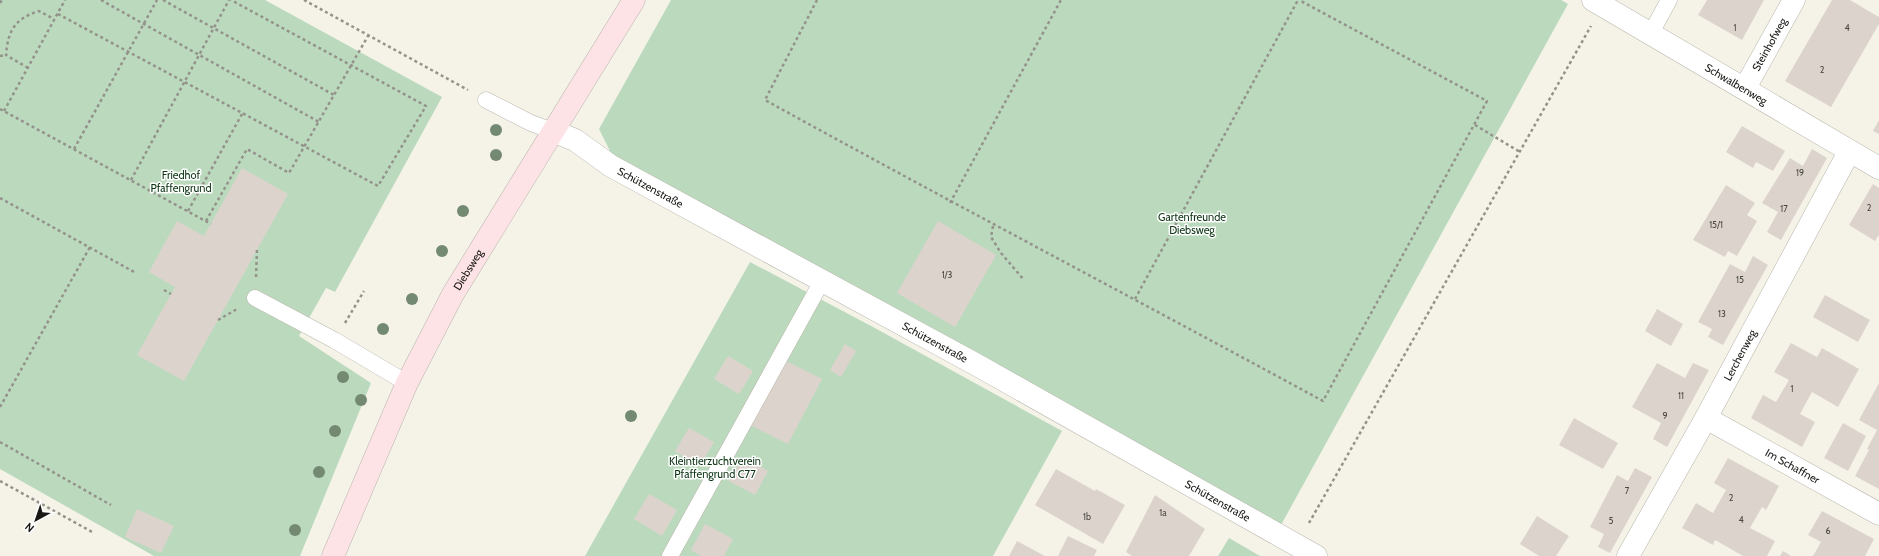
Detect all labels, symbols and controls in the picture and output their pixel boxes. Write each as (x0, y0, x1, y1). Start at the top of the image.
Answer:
street label: Steinhofweg (1749, 15, 1790, 73)
house number: 1 (1734, 22, 1737, 33)
house number: 4 (1844, 22, 1850, 33)
street label: Schwalbenweg (1702, 60, 1770, 108)
house number: 2 (1820, 64, 1825, 75)
street label: Schützenstraße (615, 164, 686, 211)
house number: 19 (1796, 167, 1804, 178)
park label: Friedhof Pfaffengrund (150, 168, 212, 195)
house number: 2 (1867, 202, 1872, 213)
house number: 17 (1780, 203, 1788, 214)
park label: Gartenfreunde Diebsweg (1158, 210, 1226, 237)
house number: 15/1 (1709, 219, 1723, 230)
street label: Diebsweg (450, 246, 486, 293)
house number: 1/3 (942, 269, 952, 280)
house number: 15 (1736, 274, 1744, 285)
house number: 13 (1718, 308, 1726, 319)
street label: Schützenstraße (900, 319, 971, 366)
street label: Lerchenweg (1720, 327, 1760, 383)
house number: 1 (1791, 383, 1794, 394)
house number: 11 (1678, 390, 1684, 401)
house number: 9 (1662, 410, 1668, 421)
street label: Im Schaffner (1763, 445, 1823, 487)
park label: Kleintierzuchtverein Pfaffengrund C77 (669, 454, 761, 481)
street label: Schützenstraße (1183, 477, 1253, 525)
house number: 7 (1625, 485, 1630, 496)
house number: 2 (1729, 492, 1734, 503)
north arrow (16, 500, 56, 540)
house number: 1a (1159, 507, 1167, 518)
house number: 1b (1083, 511, 1091, 522)
house number: 4 (1738, 514, 1744, 525)
house number: 5 (1609, 515, 1614, 526)
text: N (22, 520, 37, 536)
house number: 6 (1825, 525, 1831, 536)

